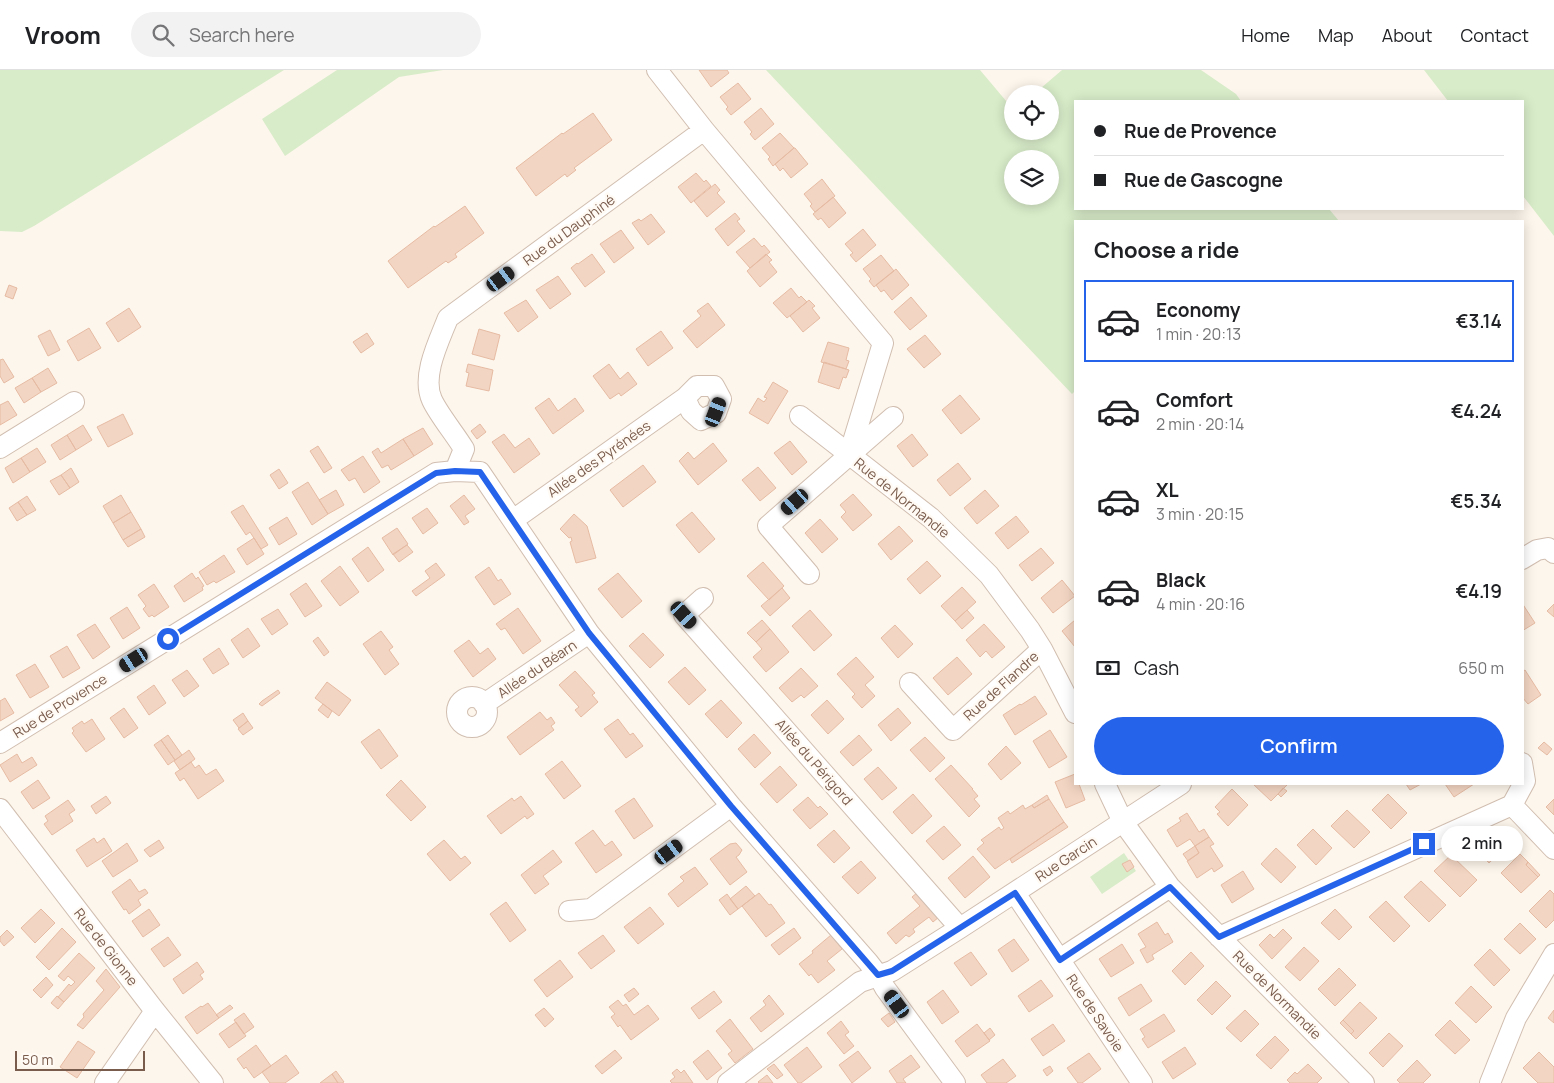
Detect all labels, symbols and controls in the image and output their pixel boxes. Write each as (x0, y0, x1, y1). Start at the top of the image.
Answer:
search box (131, 12, 481, 57)
text: Vroom (25, 18, 101, 51)
icon: search (149, 21, 177, 49)
text: Search here (189, 22, 295, 48)
text: Home (1241, 23, 1290, 47)
text: Map (1318, 23, 1354, 47)
text: About (1382, 23, 1432, 47)
text: Contact (1460, 23, 1529, 47)
map controls (1004, 85, 1059, 205)
button: locate (1004, 85, 1059, 140)
text: Rue de Provence (1124, 118, 1277, 144)
button: layers (1004, 150, 1059, 205)
text: Rue de Gascogne (1124, 167, 1283, 193)
street label: Rue du Dauphiné (519, 190, 619, 269)
text: Choose a ride (1094, 235, 1239, 265)
car (484, 264, 517, 294)
text: Economy (1156, 297, 1240, 323)
icon: car (1096, 299, 1141, 344)
text: €3.14 (1456, 308, 1502, 334)
text: 1 min · 20:13 (1156, 323, 1241, 345)
text: Comfort (1156, 387, 1233, 413)
icon: car (1096, 389, 1141, 434)
car (703, 395, 728, 429)
text: €4.24 (1451, 398, 1502, 424)
text: 2 min · 20:14 (1156, 413, 1245, 435)
street label: Allée des Pyrénées (543, 416, 654, 501)
street label: Rue de Normandie (850, 453, 954, 542)
text: XL (1156, 477, 1179, 503)
icon: car (1096, 479, 1141, 524)
car (778, 486, 811, 518)
text: €5.34 (1450, 488, 1502, 514)
text: 3 min · 20:15 (1156, 503, 1244, 525)
text: Black (1156, 567, 1205, 593)
icon: car (1096, 569, 1141, 614)
text: €4.19 (1456, 578, 1502, 604)
text: 4 min · 20:16 (1156, 593, 1245, 615)
car (668, 599, 699, 631)
route start (157, 628, 179, 650)
street label: Allée du Béarn (493, 635, 580, 702)
car (117, 646, 150, 674)
street label: Rue de Flandre (959, 647, 1042, 725)
icon: cash (1094, 654, 1122, 682)
text: Cash (1134, 655, 1179, 681)
text: 650 m (1458, 657, 1504, 679)
street label: Rue de Provence (9, 669, 110, 742)
street label: Allée du Périgord (772, 714, 857, 809)
button: Confirm (1094, 717, 1504, 775)
callout: 2 min (1442, 826, 1524, 862)
street label: Rue Garcin (1031, 832, 1100, 886)
text: 2 min (1462, 832, 1502, 854)
route end (1413, 833, 1435, 855)
car (652, 837, 685, 867)
street label: Rue de Gionne (70, 904, 143, 989)
street label: Rue de Normandie (1229, 946, 1326, 1043)
street label: Rue de Savoie (1062, 970, 1128, 1055)
car (882, 987, 911, 1021)
scale bar (15, 1048, 145, 1071)
text: 50 m (22, 1050, 53, 1069)

